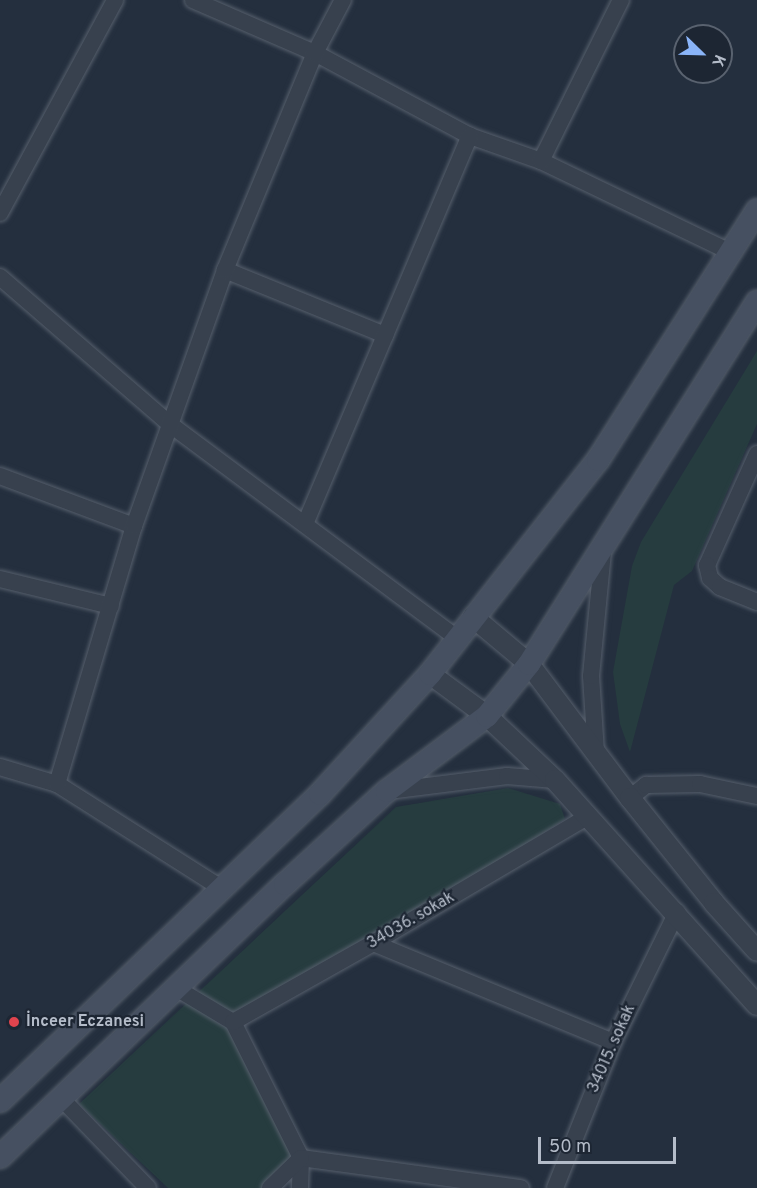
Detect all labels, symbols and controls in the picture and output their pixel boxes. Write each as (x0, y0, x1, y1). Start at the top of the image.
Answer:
north arrow (673, 24, 733, 84)
text: K (706, 51, 729, 69)
street label: 34036. sokak (364, 888, 458, 954)
street label: 34015. sokak (584, 1002, 640, 1096)
place label: İnceer Eczanesi (26, 1012, 144, 1032)
marker: İnceer Eczanesi (7, 1015, 21, 1029)
scale bar (541, 1125, 679, 1163)
text: 50 m (549, 1136, 591, 1159)

